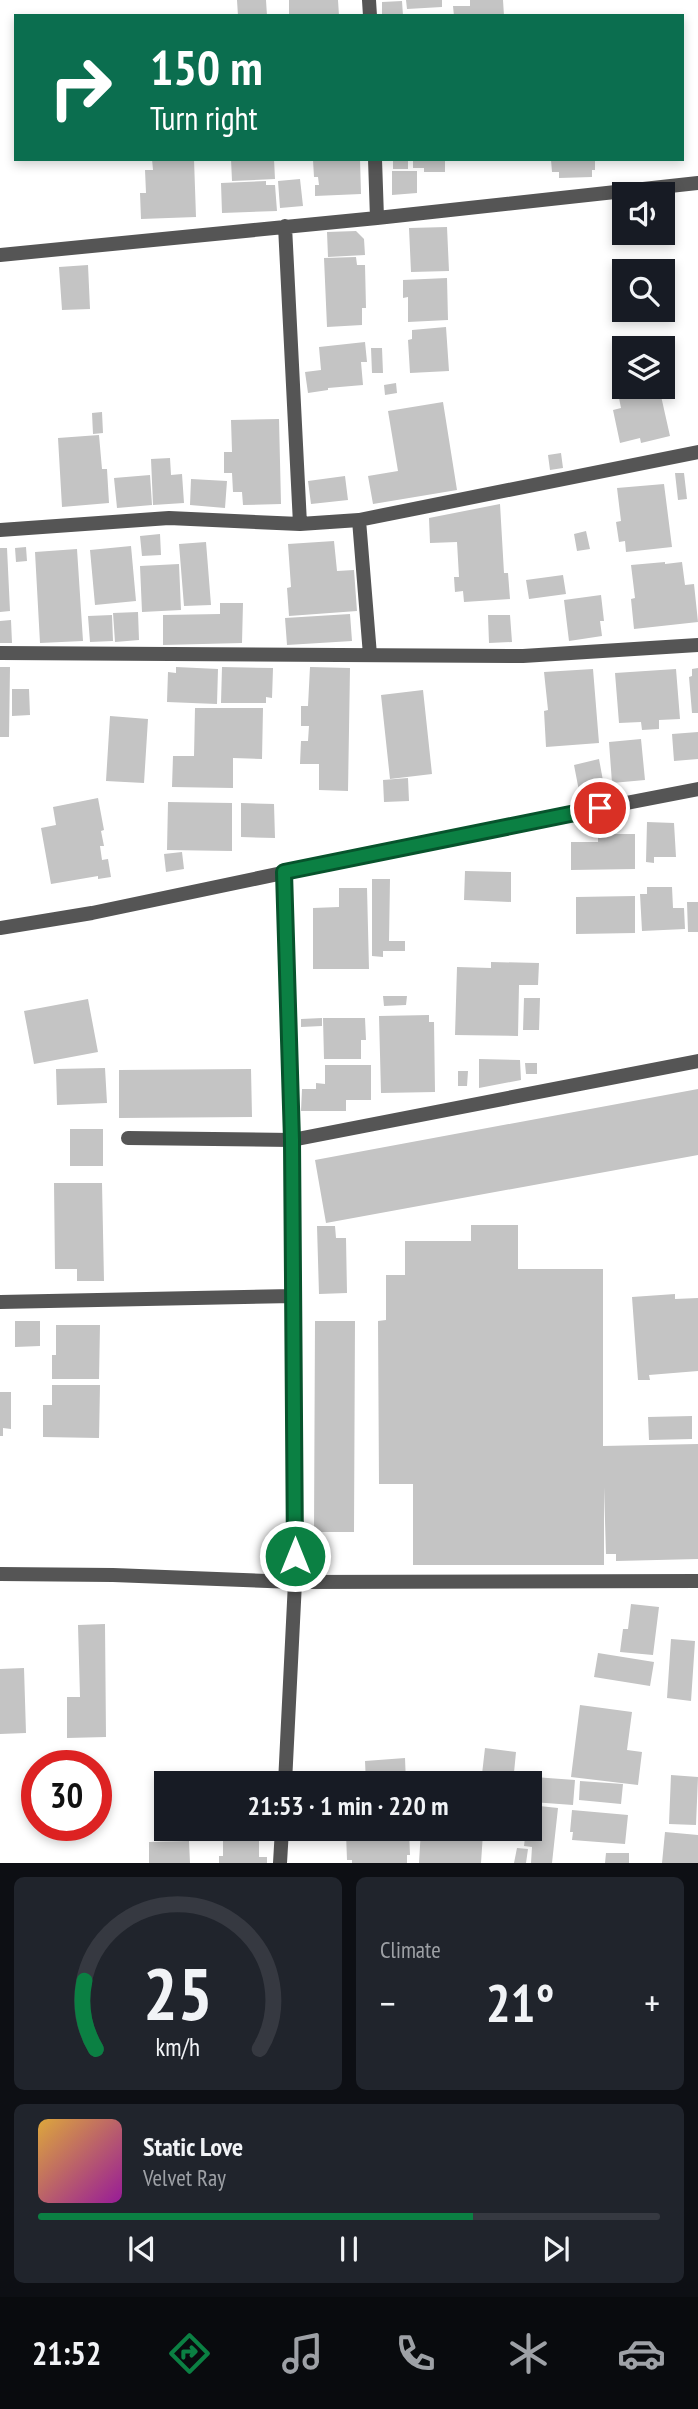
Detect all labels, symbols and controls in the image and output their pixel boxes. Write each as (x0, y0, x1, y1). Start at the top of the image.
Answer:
text: 150 m (150, 35, 263, 99)
icon: right (35, 42, 126, 133)
text: Turn right (150, 97, 258, 139)
map controls (612, 182, 675, 399)
button: sound (612, 182, 675, 245)
button: search (612, 259, 675, 322)
button: layers (612, 336, 675, 399)
pin (570, 778, 630, 838)
icon: arrive (581, 789, 619, 827)
position arrow (258, 1519, 332, 1593)
speed limit sign: 30 (21, 1750, 112, 1841)
text: 21:53 · 1 min · 220 m (248, 1789, 448, 1822)
text: Climate (380, 1935, 441, 1964)
text: 25 (143, 1946, 213, 2040)
text: 21° (486, 1969, 554, 2036)
text: − (380, 1978, 396, 2027)
text: + (644, 1978, 660, 2027)
text: km/h (156, 2031, 200, 2063)
text: Static Love (143, 2130, 243, 2163)
text: Velvet Ray (143, 2163, 226, 2192)
icon: previous (123, 2230, 161, 2268)
icon: pause (330, 2230, 368, 2268)
icon: next (537, 2230, 575, 2268)
icon: directions (165, 2329, 214, 2378)
icon: music (278, 2329, 327, 2378)
icon: phone (391, 2329, 440, 2378)
icon: climate (504, 2329, 553, 2378)
icon: car (617, 2329, 666, 2378)
text: 21:52 (32, 2332, 101, 2374)

